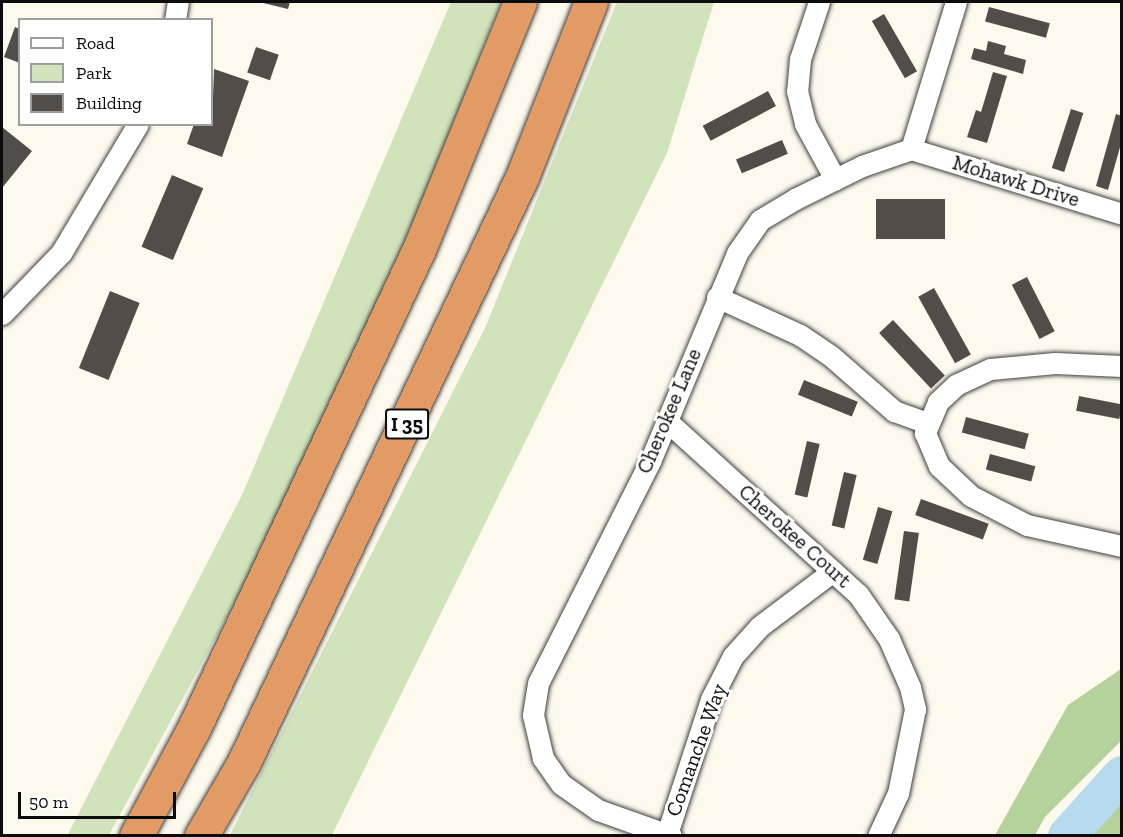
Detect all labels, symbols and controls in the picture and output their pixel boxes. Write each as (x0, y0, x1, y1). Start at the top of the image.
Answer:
legend (18, 18, 213, 126)
text: Road (76, 32, 115, 54)
text: Park (76, 62, 112, 84)
text: Building (76, 92, 142, 114)
street label: Mohawk Drive (950, 150, 1082, 212)
street label: Cherokee Lane (631, 345, 707, 477)
road number: I 35 (384, 407, 430, 441)
street label: Cherokee Court (734, 479, 856, 593)
street label: Comanche Way (660, 680, 732, 820)
scale bar (21, 780, 178, 818)
text: 50 m (29, 791, 68, 813)

